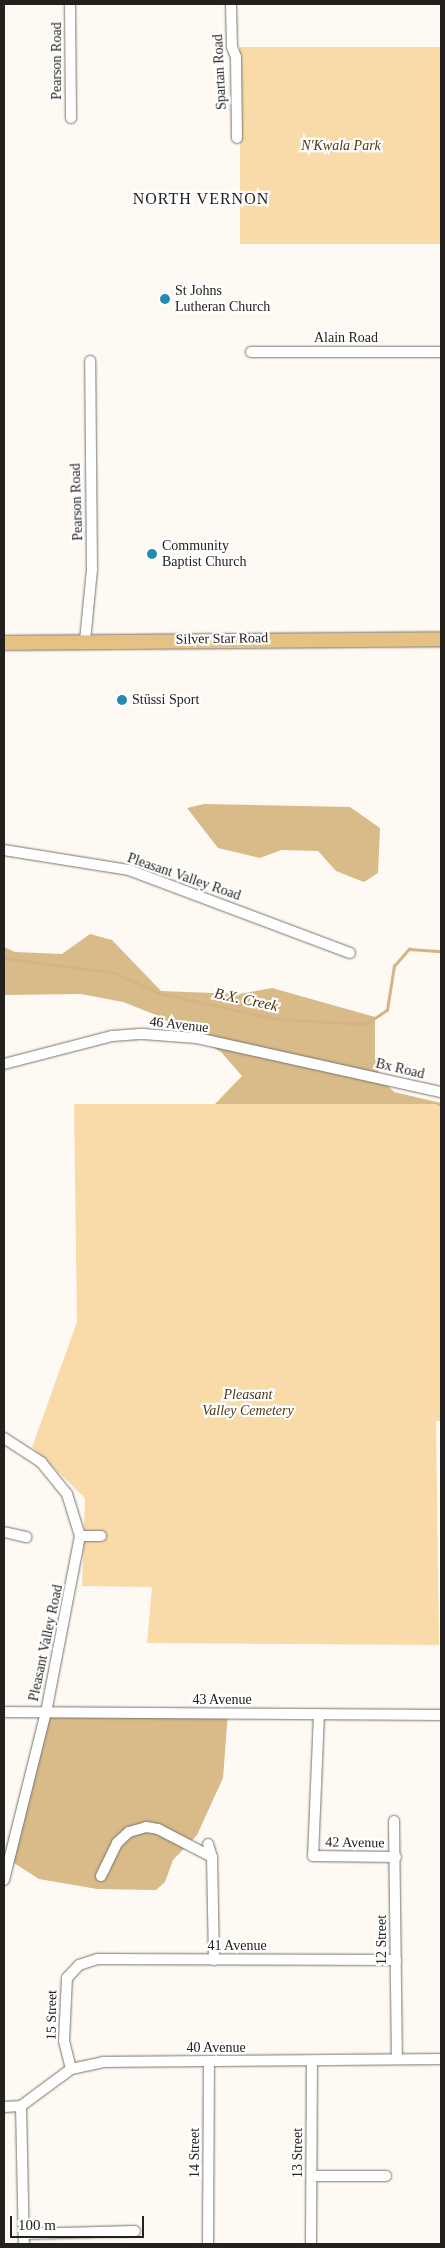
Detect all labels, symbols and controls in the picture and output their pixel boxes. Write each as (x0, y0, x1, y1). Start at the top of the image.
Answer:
street label: Pearson Road (49, 22, 65, 100)
street label: Spartan Road (210, 34, 230, 110)
park label: N'Kwala Park (301, 138, 381, 154)
district label: NORTH VERNON (131, 189, 271, 209)
place label: St Johns Lutheran Church (175, 283, 270, 316)
marker: St Johns Lutheran Church (159, 293, 171, 305)
street label: Alain Road (314, 330, 378, 346)
street label: Pearson Road (67, 463, 87, 541)
place label: Community Baptist Church (162, 538, 246, 570)
marker: Community Baptist Church (146, 548, 158, 560)
street label: Silver Star Road (176, 630, 268, 648)
place label: Stüssi Sport (132, 692, 199, 708)
marker: Stüssi Sport (116, 694, 128, 706)
street label: Pleasant Valley Road (125, 850, 243, 904)
water label: B.X. Creek (212, 984, 280, 1016)
street label: 46 Avenue (148, 1014, 210, 1036)
street label: Bx Road (374, 1055, 426, 1083)
park label: Pleasant Valley Cemetery (202, 1387, 294, 1420)
street label: Pleasant Valley Road (25, 1583, 67, 1703)
street label: 43 Avenue (192, 1692, 252, 1708)
street label: 42 Avenue (325, 1834, 385, 1852)
street label: 12 Street (374, 1915, 390, 1965)
street label: 41 Avenue (207, 1938, 267, 1954)
street label: 15 Street (43, 1990, 61, 2040)
street label: 40 Avenue (186, 2040, 246, 2056)
street label: 14 Street (187, 2128, 203, 2178)
street label: 13 Street (290, 2128, 306, 2178)
scale bar (12, 2206, 146, 2238)
text: 100 m (18, 2217, 56, 2233)

